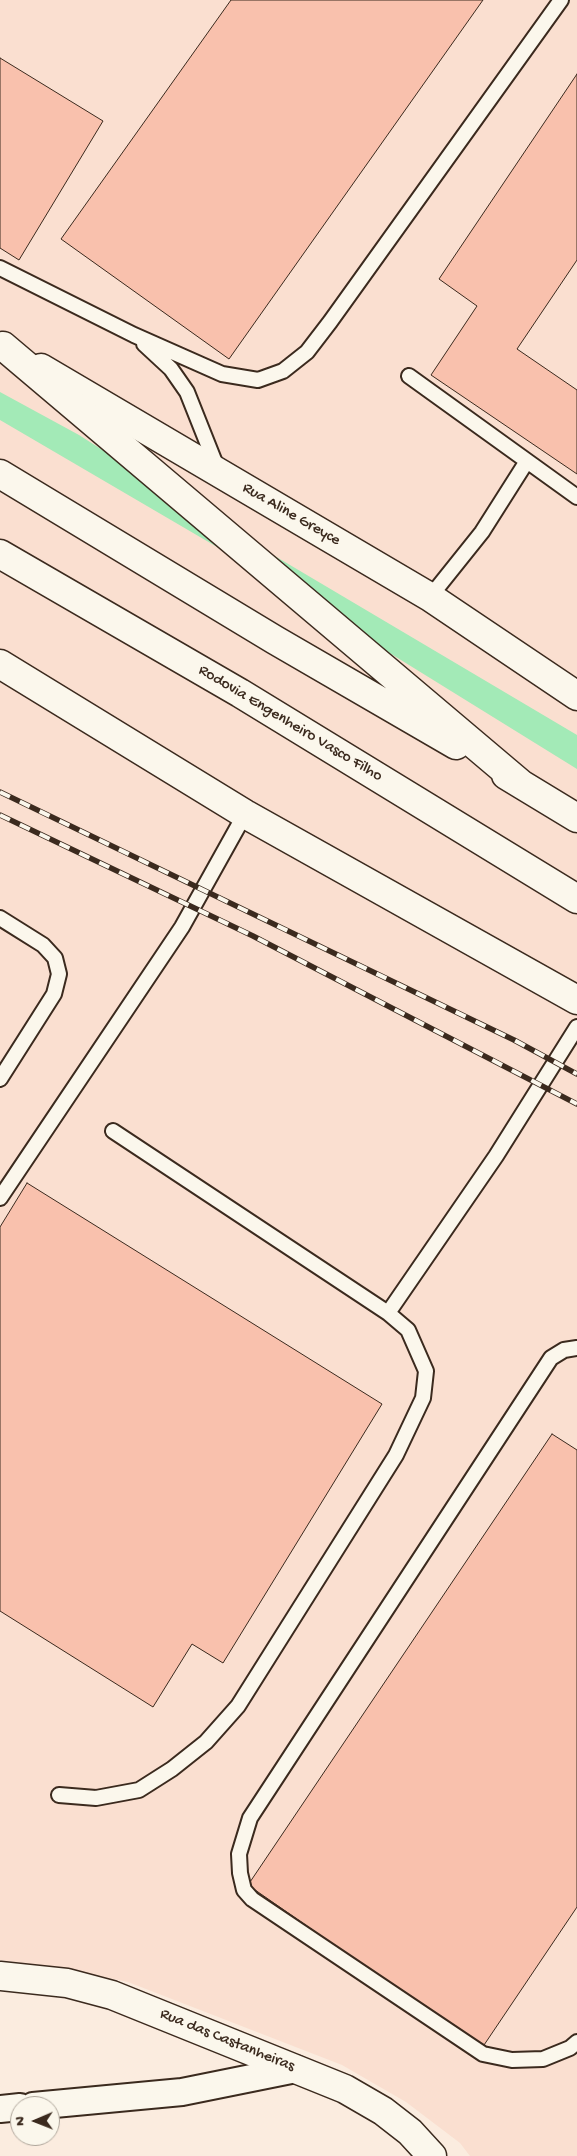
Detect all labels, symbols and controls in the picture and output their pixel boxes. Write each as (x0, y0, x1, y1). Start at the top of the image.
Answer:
street label: Rua Aline Greyce (238, 479, 344, 551)
street label: Rodovia Engenheiro Vasco Filho (194, 661, 386, 787)
street label: Rua das Castanheiras (157, 2005, 297, 2077)
north arrow (10, 2096, 60, 2146)
text: N (12, 2117, 29, 2126)

